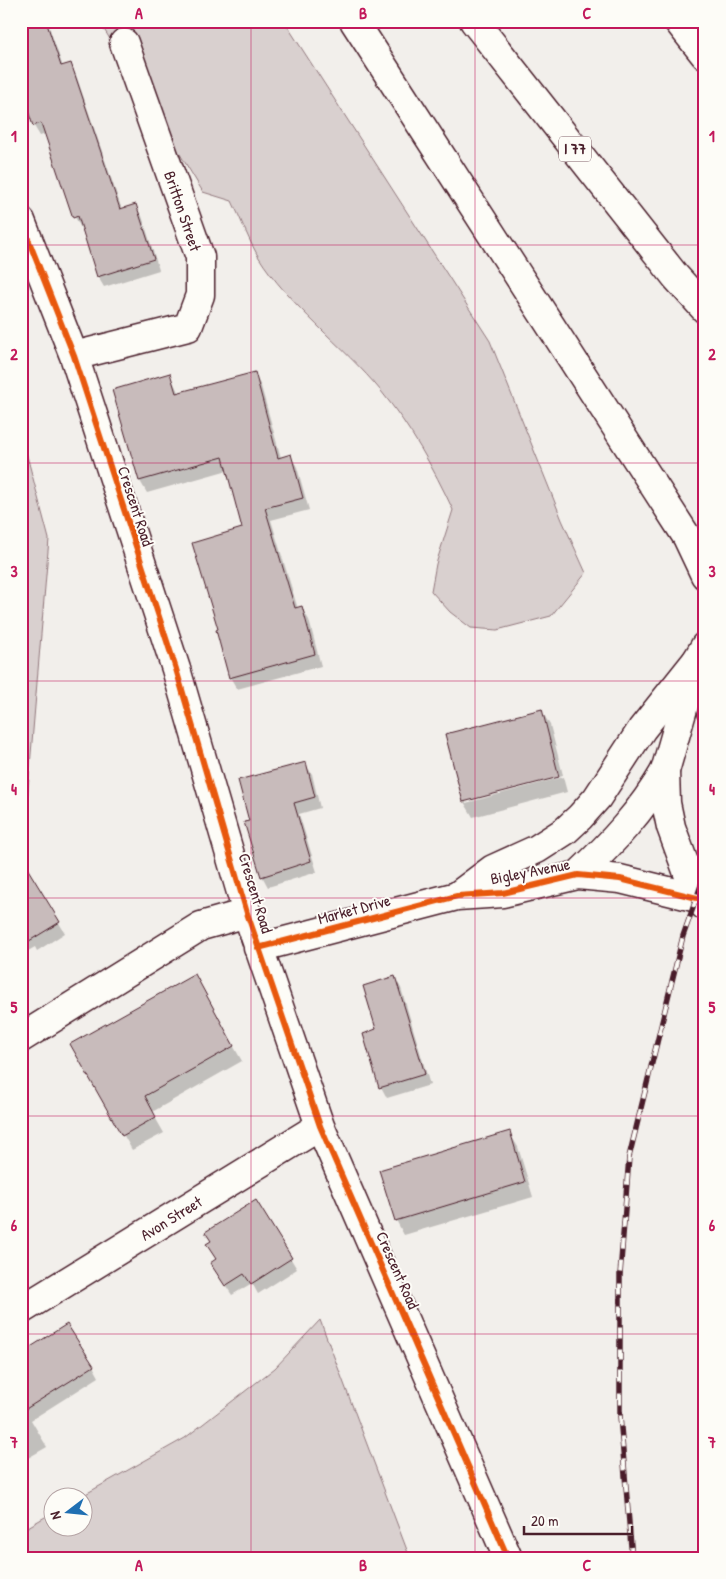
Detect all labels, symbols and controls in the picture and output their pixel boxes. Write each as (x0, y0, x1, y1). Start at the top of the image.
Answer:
text: A (135, 2, 143, 24)
text: B (359, 2, 367, 24)
text: C (583, 2, 592, 24)
text: 1 (11, 125, 17, 147)
text: 1 (709, 125, 715, 147)
road number: I 77 (559, 136, 591, 162)
street label: Britton Street (159, 168, 207, 255)
text: 2 (10, 343, 18, 365)
text: 2 (708, 343, 716, 365)
street label: Crescent Road (113, 463, 159, 549)
text: 3 (10, 560, 18, 582)
text: 3 (708, 560, 716, 582)
text: 4 (11, 778, 17, 800)
text: 4 (709, 778, 715, 800)
street label: Crescent Road (233, 850, 279, 936)
street label: Bigley Avenue (488, 852, 572, 889)
street label: Market Drive (315, 889, 393, 929)
text: 5 (11, 996, 18, 1018)
text: 5 (709, 996, 716, 1018)
street label: Avon Street (136, 1190, 206, 1246)
text: 6 (11, 1214, 18, 1236)
text: 6 (709, 1214, 716, 1236)
street label: Crescent Road (371, 1228, 425, 1312)
text: 7 (9, 1431, 18, 1453)
text: 7 (707, 1431, 716, 1453)
north arrow (42, 1486, 92, 1536)
scale bar (524, 1504, 631, 1536)
text: N (45, 1509, 65, 1522)
text: 20 m (531, 1510, 558, 1531)
text: A (135, 1554, 143, 1576)
text: B (359, 1554, 367, 1576)
text: C (583, 1554, 592, 1576)

